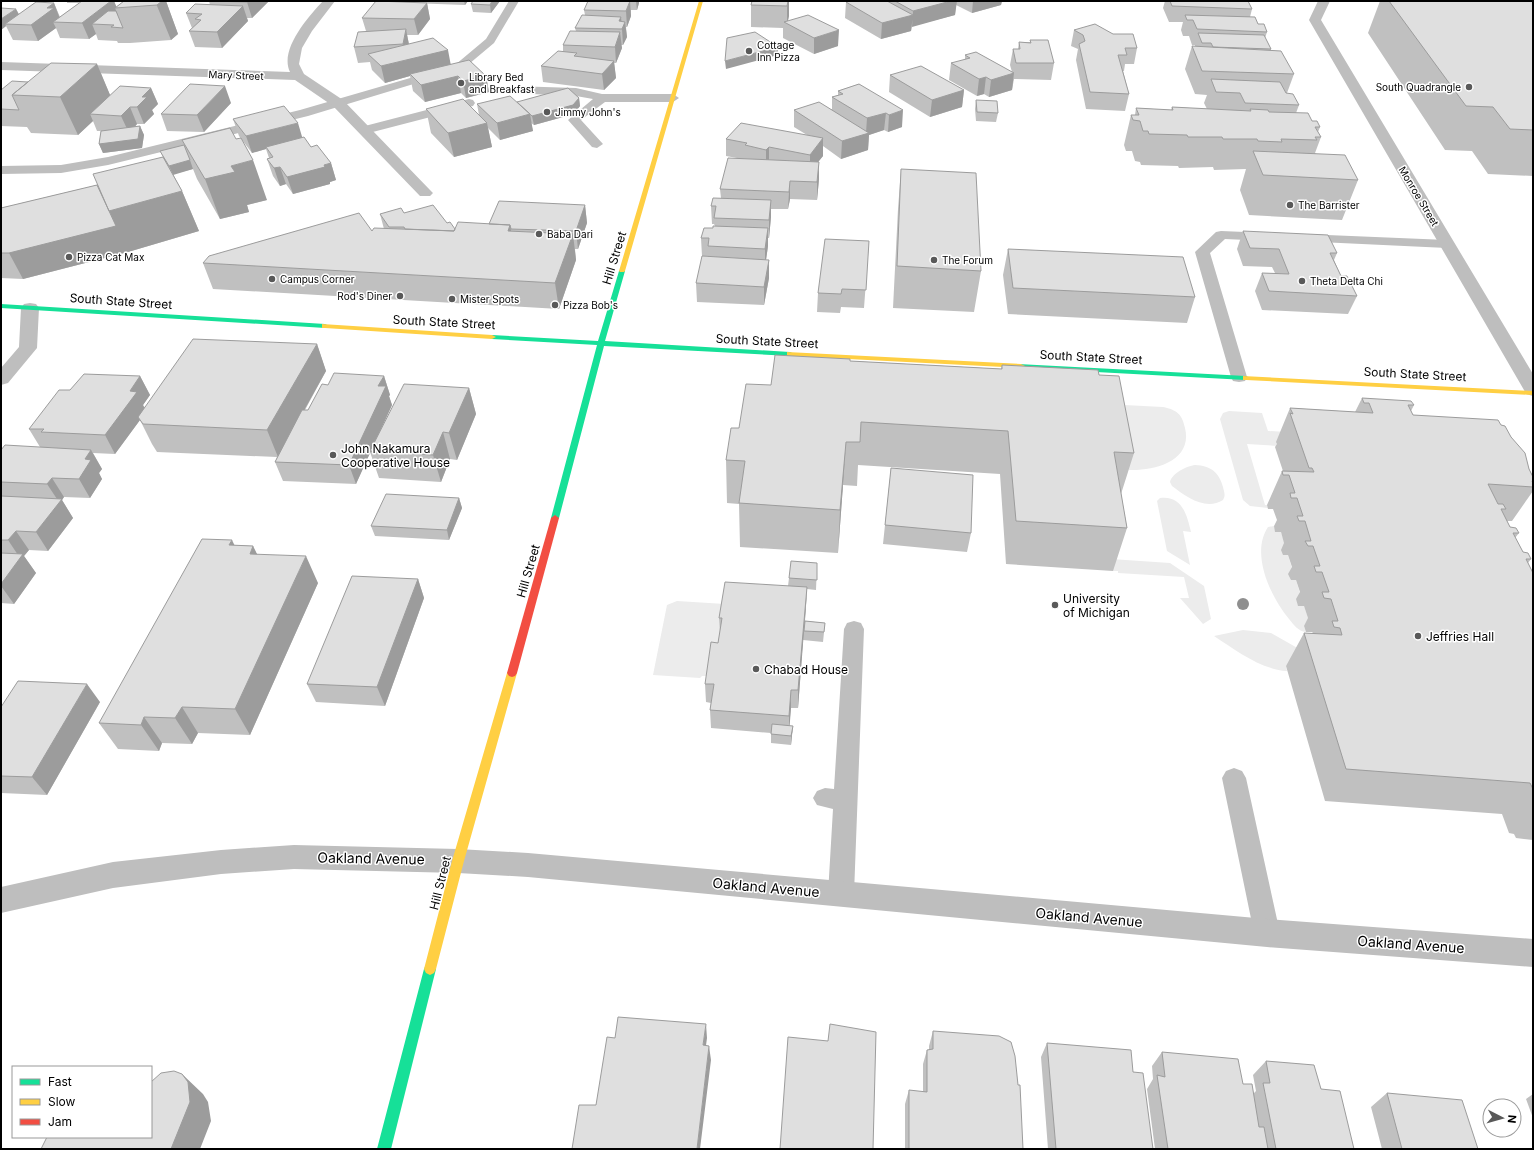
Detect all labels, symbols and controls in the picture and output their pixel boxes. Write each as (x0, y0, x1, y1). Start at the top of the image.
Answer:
place label: Cottage Inn Pizza (757, 39, 800, 63)
marker: Cottage Inn Pizza (744, 46, 754, 56)
street label: Mary Street (208, 68, 265, 82)
place label: Library Bed and Breakfast (469, 71, 535, 95)
marker: Library Bed and Breakfast (456, 78, 466, 88)
place label: South Quadrangle (1376, 81, 1461, 93)
marker: South Quadrangle (1464, 82, 1474, 92)
place label: Jimmy John's (555, 106, 621, 118)
marker: Jimmy John's (542, 107, 552, 117)
street label: Monroe Street (1396, 164, 1442, 229)
place label: The Barrister (1298, 199, 1360, 211)
marker: The Barrister (1285, 200, 1295, 210)
place label: Baba Dari (547, 228, 593, 240)
marker: Baba Dari (534, 229, 544, 239)
street label: Hill Street (599, 229, 629, 286)
place label: Pizza Cat Max (77, 251, 145, 263)
marker: Pizza Cat Max (64, 252, 74, 262)
place label: The Forum (942, 254, 993, 266)
marker: The Forum (929, 255, 939, 265)
place label: Campus Corner (280, 273, 355, 285)
marker: Campus Corner (267, 274, 277, 284)
place label: Theta Delta Chi (1310, 275, 1383, 287)
marker: Theta Delta Chi (1297, 276, 1307, 286)
street label: South State Street (69, 290, 173, 312)
place label: Rod's Diner (337, 290, 392, 302)
marker: Rod's Diner (395, 291, 405, 301)
place label: Mister Spots (460, 293, 519, 305)
marker: Mister Spots (447, 294, 457, 304)
place label: Pizza Bob's (563, 299, 618, 311)
marker: Pizza Bob's (550, 300, 560, 310)
street label: South State Street (392, 312, 496, 332)
street label: South State Street (715, 331, 819, 351)
street label: South State Street (1039, 347, 1143, 367)
street label: South State Street (1363, 364, 1467, 384)
place label: John Nakamura Cooperative House (341, 441, 450, 470)
marker: John Nakamura Cooperative House (328, 450, 338, 460)
street label: Hill Street (513, 542, 543, 599)
place label: University of Michigan (1063, 591, 1130, 620)
marker: University of Michigan (1050, 600, 1060, 610)
place label: Jeffries Hall (1426, 629, 1494, 644)
marker: Jeffries Hall (1413, 631, 1423, 641)
place label: Chabad House (764, 662, 848, 677)
marker: Chabad House (751, 664, 761, 674)
street label: Oakland Avenue (317, 849, 425, 867)
street label: Hill Street (426, 854, 454, 911)
street label: Oakland Avenue (712, 874, 820, 900)
street label: Oakland Avenue (1035, 904, 1143, 930)
street label: Oakland Avenue (1357, 932, 1465, 956)
legend (12, 1066, 152, 1138)
text: Fast (48, 1074, 72, 1089)
text: Slow (48, 1094, 76, 1109)
north arrow (1482, 1098, 1522, 1138)
text: Jam (48, 1114, 72, 1129)
text: N (1505, 1114, 1519, 1124)

